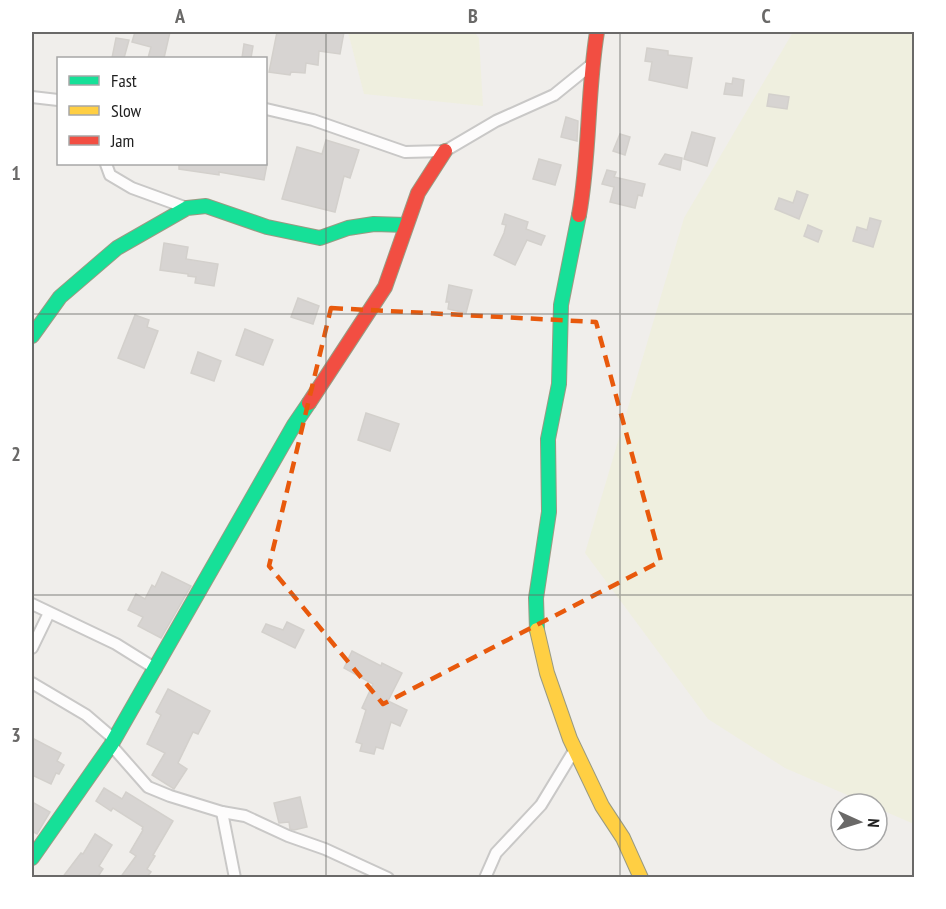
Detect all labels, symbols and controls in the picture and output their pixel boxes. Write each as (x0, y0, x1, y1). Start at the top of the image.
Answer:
text: A (174, 3, 186, 29)
text: B (468, 3, 478, 29)
text: C (761, 3, 771, 29)
legend (57, 57, 267, 165)
text: Fast (111, 69, 137, 92)
text: Slow (111, 99, 142, 122)
text: Jam (110, 129, 134, 152)
text: 1 (11, 160, 21, 186)
text: 2 (11, 441, 21, 467)
text: 3 (11, 722, 21, 748)
north arrow (829, 792, 889, 852)
text: N (864, 818, 884, 828)

